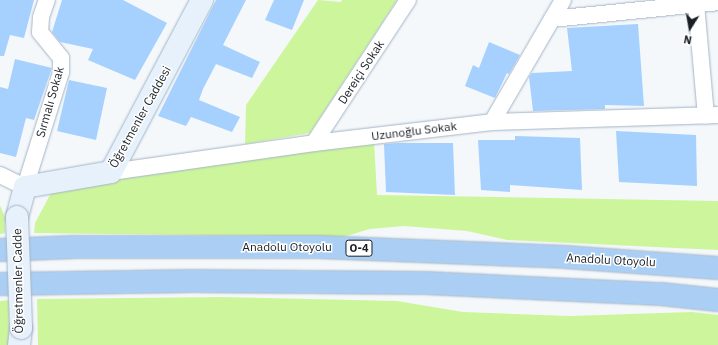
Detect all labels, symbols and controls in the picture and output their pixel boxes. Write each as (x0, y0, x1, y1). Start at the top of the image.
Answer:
north arrow (670, 8, 710, 48)
text: N (682, 32, 693, 47)
street label: Dereiçi Sokak (335, 37, 387, 107)
street label: Öğretmenler Caddesi (106, 64, 174, 170)
street label: Sırmalı Sokak (33, 65, 67, 139)
street label: Uzunoğlu Sokak (370, 119, 458, 143)
street label: Öğretmenler Cadde (10, 228, 26, 334)
road number: O-4 (345, 239, 373, 257)
street label: Anadolu Otoyolu (242, 240, 332, 254)
street label: Anadolu Otoyolu (566, 250, 656, 270)

